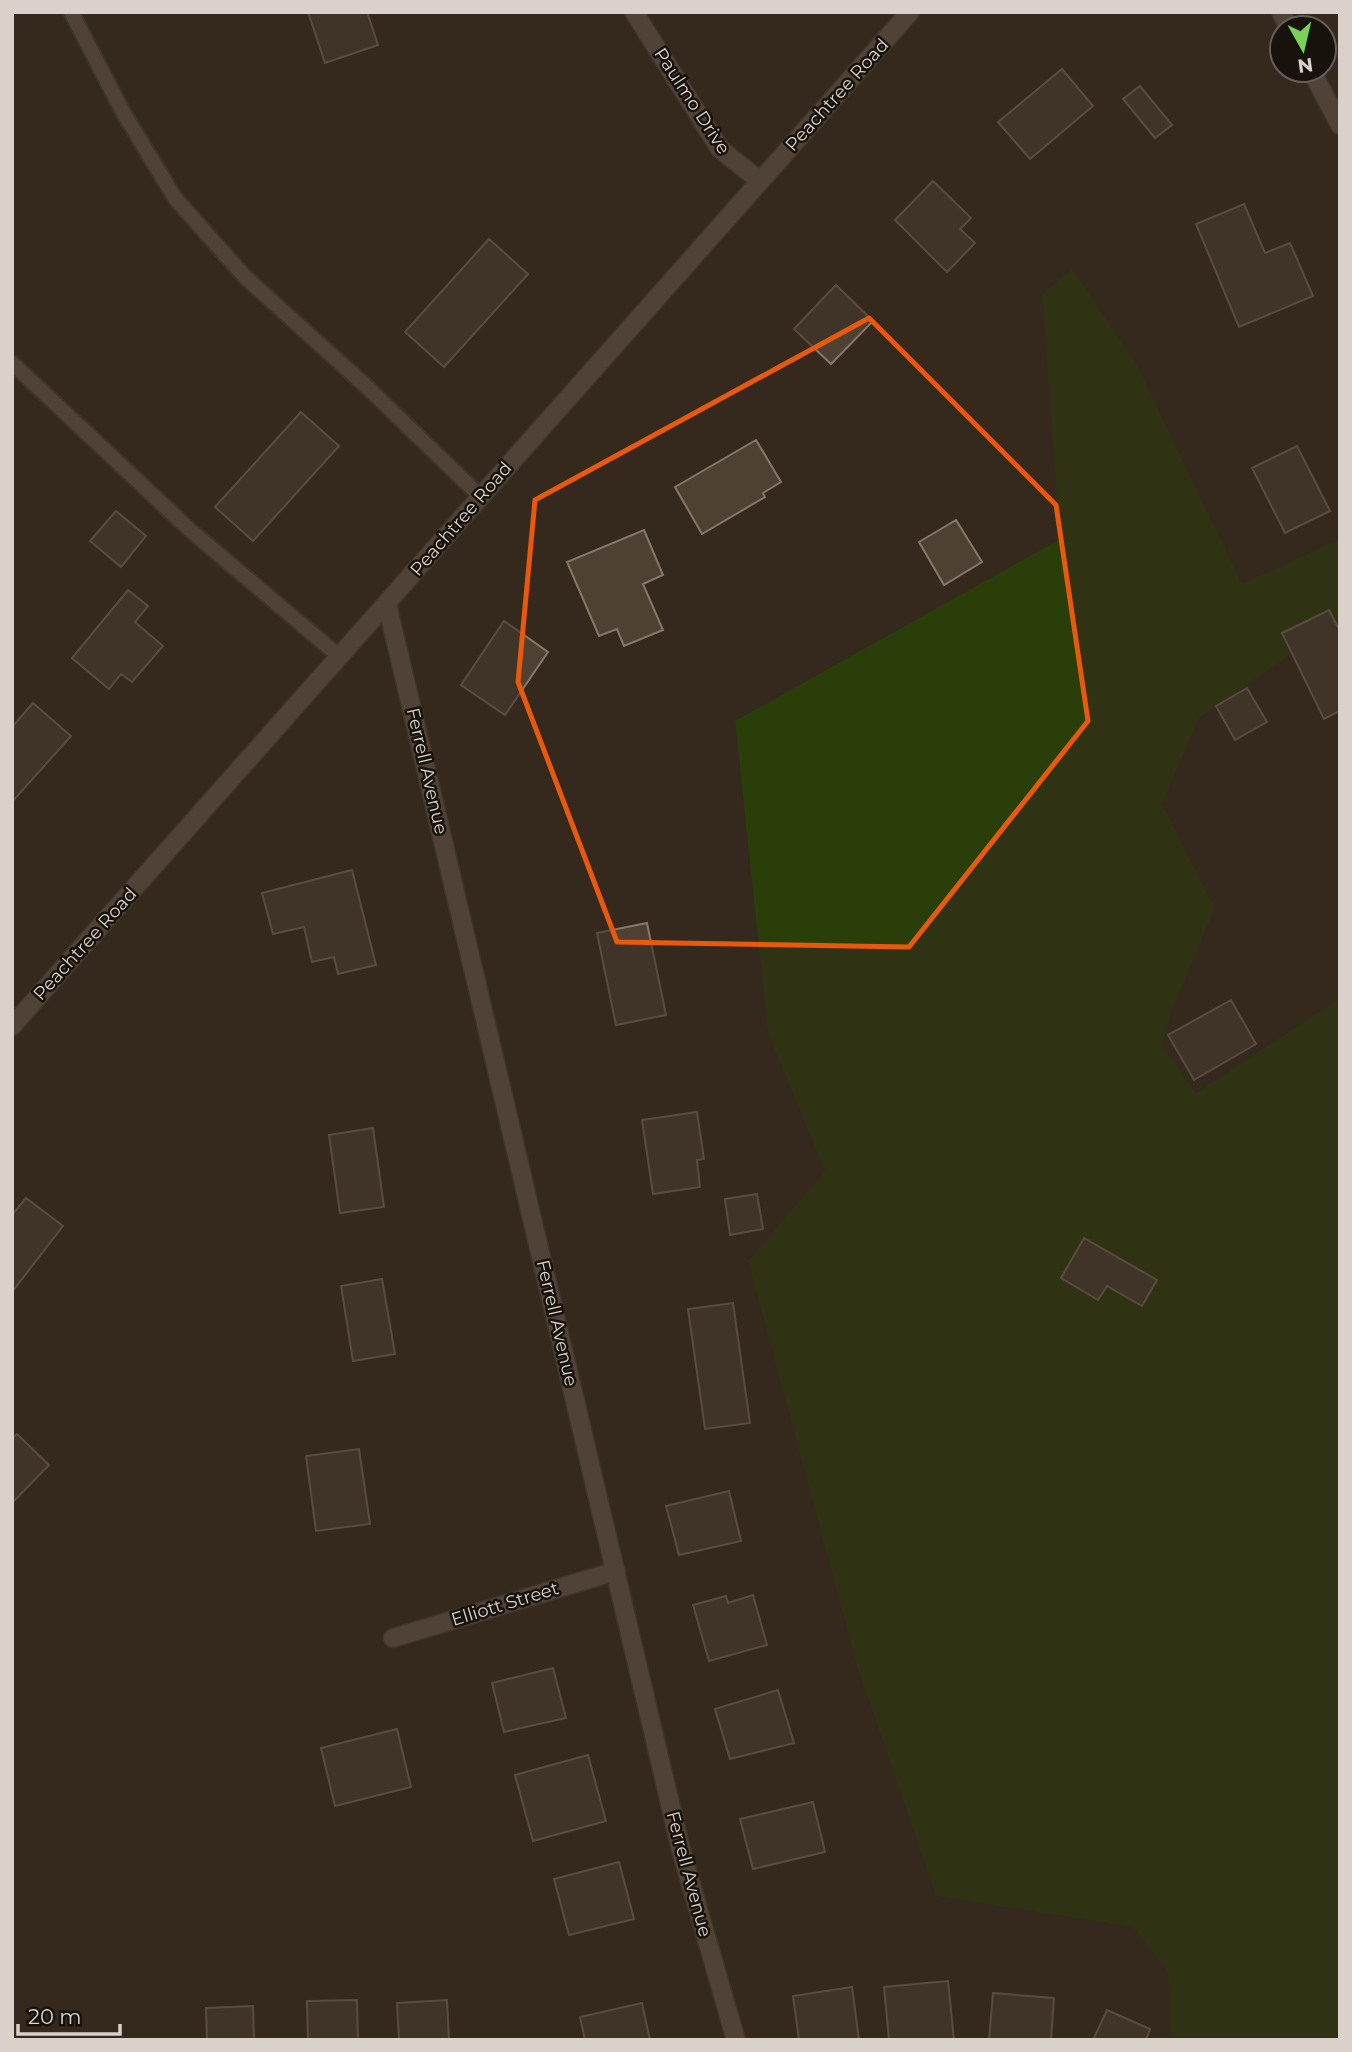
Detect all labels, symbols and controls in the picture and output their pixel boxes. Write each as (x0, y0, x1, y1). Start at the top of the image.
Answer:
north arrow (1268, 14, 1338, 84)
street label: Peachtree Road (781, 34, 893, 156)
street label: Paulmo Drive (649, 44, 735, 158)
text: N (1296, 53, 1315, 78)
street label: Peachtree Road (405, 457, 517, 581)
street label: Ferrell Avenue (402, 706, 452, 837)
street label: Peachtree Road (29, 883, 141, 1005)
street label: Ferrell Avenue (532, 1258, 582, 1389)
street label: Elliott Street (449, 1577, 561, 1631)
street label: Ferrell Avenue (662, 1809, 716, 1939)
scale bar (18, 1993, 119, 2037)
text: 20 m (28, 2004, 82, 2029)

